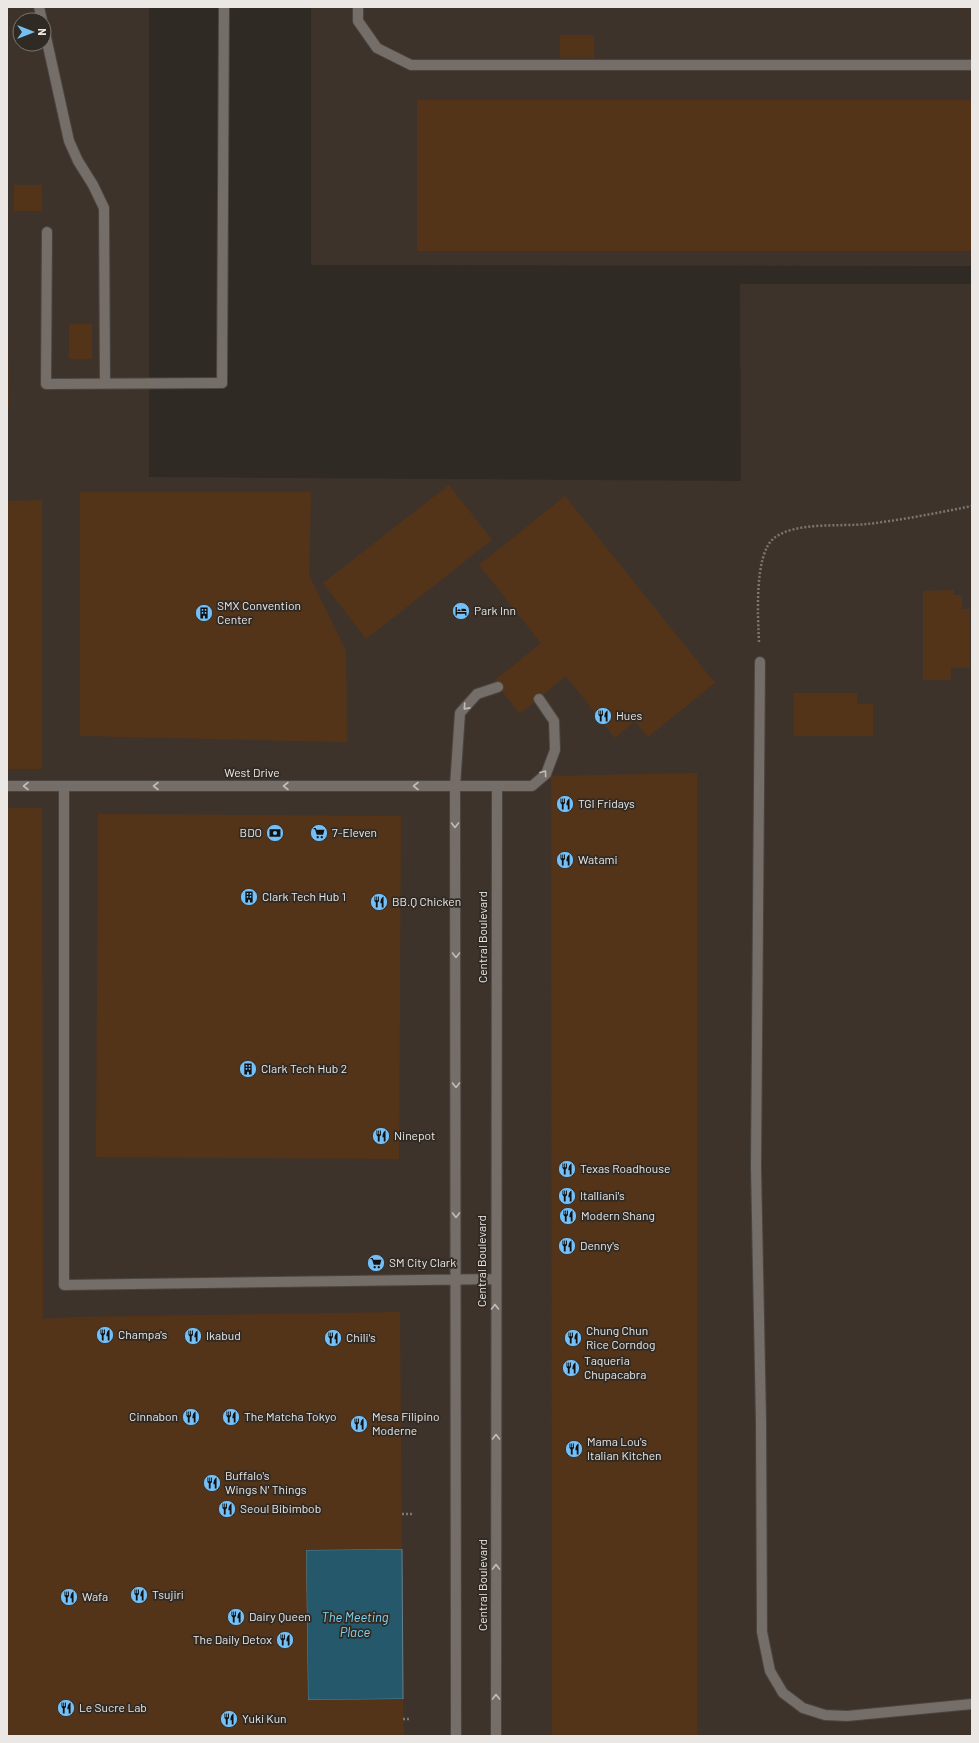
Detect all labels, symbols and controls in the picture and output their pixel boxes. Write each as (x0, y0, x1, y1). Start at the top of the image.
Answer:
north arrow (12, 12, 52, 52)
text: N (36, 28, 49, 36)
place label: SMX Convention Center (217, 598, 301, 626)
hotel icon: Park Inn (451, 601, 471, 621)
building icon: SMX Convention Center (194, 603, 214, 623)
place label: Park Inn (474, 603, 516, 617)
one-way arrow (464, 702, 471, 709)
restaurant icon: Hues (593, 706, 613, 726)
place label: Hues (616, 708, 643, 722)
street label: West Drive (224, 765, 280, 779)
one-way arrow (539, 771, 546, 778)
one-way arrow (23, 782, 29, 790)
one-way arrow (153, 782, 159, 790)
one-way arrow (283, 782, 289, 790)
one-way arrow (413, 782, 419, 790)
restaurant icon: TGI Fridays (555, 794, 575, 814)
place label: TGI Fridays (578, 796, 635, 810)
one-way arrow (451, 822, 459, 828)
bank icon: BDO (265, 823, 285, 843)
supermarket icon: 7-Eleven (309, 823, 329, 843)
place label: BDO (240, 825, 262, 839)
place label: 7-Eleven (332, 825, 377, 839)
restaurant icon: Watami (555, 850, 575, 870)
place label: Watami (578, 852, 618, 866)
building icon: Clark Tech Hub 1 (239, 887, 259, 907)
place label: Clark Tech Hub 1 (262, 889, 346, 903)
street label: Central Boulevard (475, 891, 489, 983)
restaurant icon: BB.Q Chicken (369, 892, 389, 912)
place label: BB.Q Chicken (392, 894, 461, 908)
one-way arrow (452, 952, 460, 958)
building icon: Clark Tech Hub 2 (238, 1059, 258, 1079)
place label: Clark Tech Hub 2 (261, 1061, 347, 1075)
one-way arrow (452, 1082, 460, 1088)
restaurant icon: Ninepot (371, 1126, 391, 1146)
place label: Ninepot (394, 1128, 435, 1142)
restaurant icon: Texas Roadhouse (557, 1159, 577, 1179)
place label: Texas Roadhouse (580, 1161, 670, 1175)
restaurant icon: Italliani's (557, 1186, 577, 1206)
place label: Italliani's (580, 1188, 625, 1202)
restaurant icon: Modern Shang (558, 1206, 578, 1226)
place label: Modern Shang (581, 1208, 655, 1222)
one-way arrow (452, 1212, 460, 1218)
street label: Central Boulevard (474, 1215, 488, 1307)
restaurant icon: Denny's (557, 1236, 577, 1256)
place label: Denny's (580, 1238, 619, 1252)
supermarket icon: SM City Clark (366, 1253, 386, 1273)
place label: SM City Clark (389, 1255, 456, 1269)
one-way arrow (491, 1304, 499, 1310)
place label: Chung Chun Rice Corndog (586, 1323, 655, 1351)
restaurant icon: Champa's (95, 1325, 115, 1345)
restaurant icon: Ikabud (183, 1326, 203, 1346)
place label: Champa's (118, 1327, 168, 1341)
place label: Ikabud (206, 1328, 241, 1342)
restaurant icon: Chili's (323, 1328, 343, 1348)
restaurant icon: Chung Chun Rice Corndog (563, 1328, 583, 1348)
place label: Chili's (346, 1330, 376, 1344)
place label: Taqueria Chupacabra (584, 1353, 646, 1381)
restaurant icon: Taqueria Chupacabra (561, 1358, 581, 1378)
restaurant icon: Cinnabon (181, 1407, 201, 1427)
restaurant icon: The Matcha Tokyo (221, 1407, 241, 1427)
place label: Cinnabon (129, 1409, 178, 1423)
place label: The Matcha Tokyo (244, 1409, 337, 1423)
place label: Mesa Filipino Moderne (372, 1409, 439, 1437)
restaurant icon: Mesa Filipino Moderne (349, 1414, 369, 1434)
one-way arrow (492, 1434, 500, 1440)
place label: Mama Lou's Italian Kitchen (587, 1434, 662, 1462)
restaurant icon: Mama Lou's Italian Kitchen (564, 1439, 584, 1459)
place label: Buffalo's Wings N' Things (225, 1468, 307, 1496)
restaurant icon: Buffalo's Wings N' Things (202, 1473, 222, 1493)
restaurant icon: Seoul Bibimbob (217, 1499, 237, 1519)
place label: Seoul Bibimbob (240, 1501, 321, 1515)
street label: Central Boulevard (475, 1539, 489, 1631)
one-way arrow (492, 1564, 500, 1570)
restaurant icon: Tsujiri (129, 1585, 149, 1605)
restaurant icon: Wafa (59, 1587, 79, 1607)
place label: Tsujiri (152, 1587, 184, 1601)
place label: Wafa (82, 1589, 108, 1603)
restaurant icon: Dairy Queen (226, 1607, 246, 1627)
place label: Dairy Queen (249, 1609, 311, 1623)
water label: The Meeting Place (322, 1609, 389, 1640)
restaurant icon: The Daily Detox (275, 1630, 295, 1650)
place label: The Daily Detox (193, 1632, 272, 1646)
one-way arrow (492, 1694, 500, 1700)
restaurant icon: Le Sucre Lab (56, 1698, 76, 1718)
place label: Le Sucre Lab (79, 1700, 147, 1714)
restaurant icon: Yuki Kun (219, 1709, 239, 1729)
place label: Yuki Kun (242, 1711, 287, 1725)

